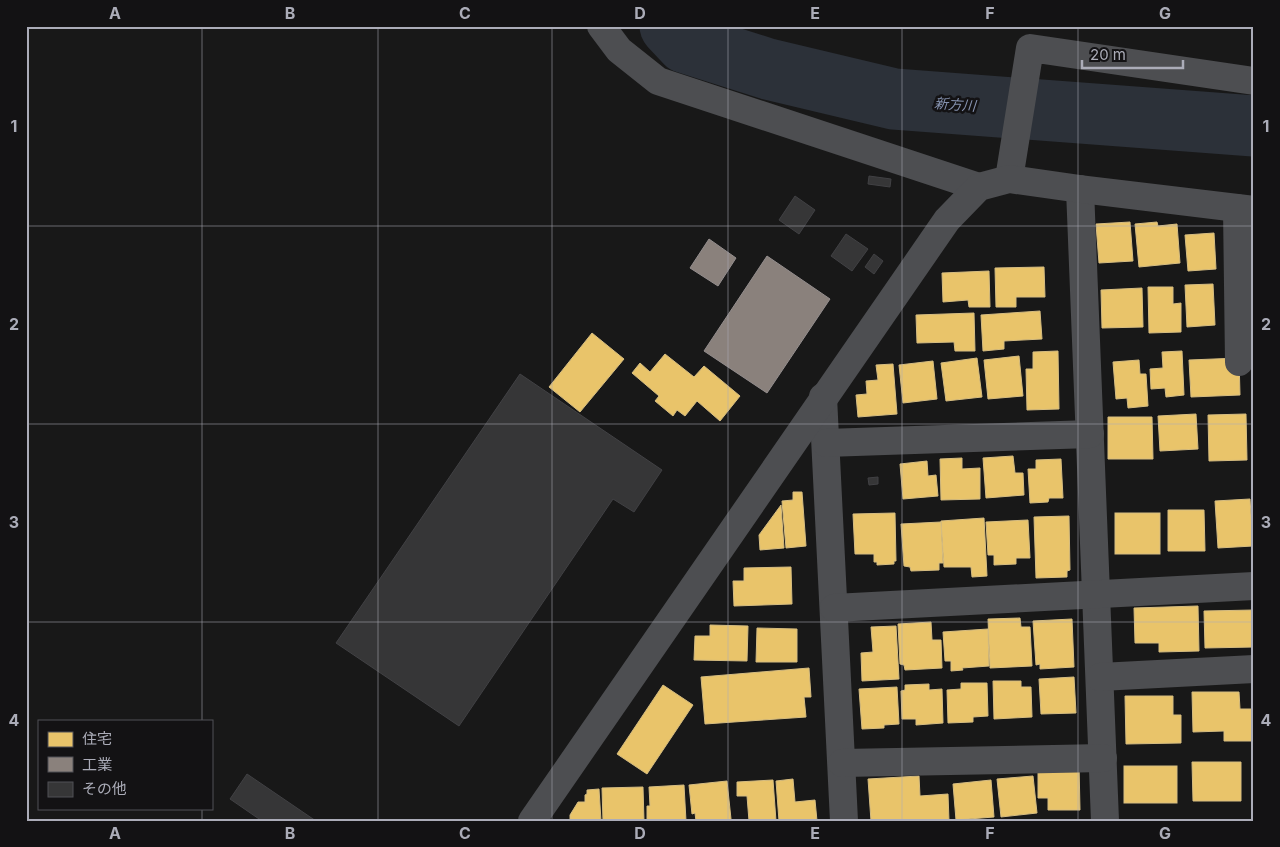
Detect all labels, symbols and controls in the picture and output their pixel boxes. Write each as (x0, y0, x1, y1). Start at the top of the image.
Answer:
text: A (109, 3, 121, 23)
text: B (285, 3, 295, 23)
text: C (459, 3, 471, 23)
text: D (634, 3, 646, 23)
text: E (810, 3, 820, 23)
text: F (985, 3, 995, 23)
text: G (1159, 3, 1171, 23)
scale bar (1082, 38, 1184, 70)
text: 20 m (1090, 45, 1126, 64)
water label: 新方川 (933, 94, 979, 114)
text: 1 (11, 116, 17, 136)
text: 1 (1263, 116, 1269, 136)
text: 2 (9, 314, 19, 334)
text: 2 (1261, 314, 1271, 334)
text: 3 (9, 512, 19, 532)
text: 3 (1261, 512, 1271, 532)
text: 4 (9, 710, 20, 730)
text: 4 (1261, 710, 1272, 730)
legend (38, 720, 212, 810)
text: 住宅 (82, 729, 112, 748)
text: 工業 (82, 755, 112, 774)
text: その他 (82, 779, 127, 798)
text: A (109, 823, 121, 843)
text: B (285, 823, 295, 843)
text: C (459, 823, 471, 843)
text: D (634, 823, 646, 843)
text: E (810, 823, 820, 843)
text: F (985, 823, 995, 843)
text: G (1159, 823, 1171, 843)

